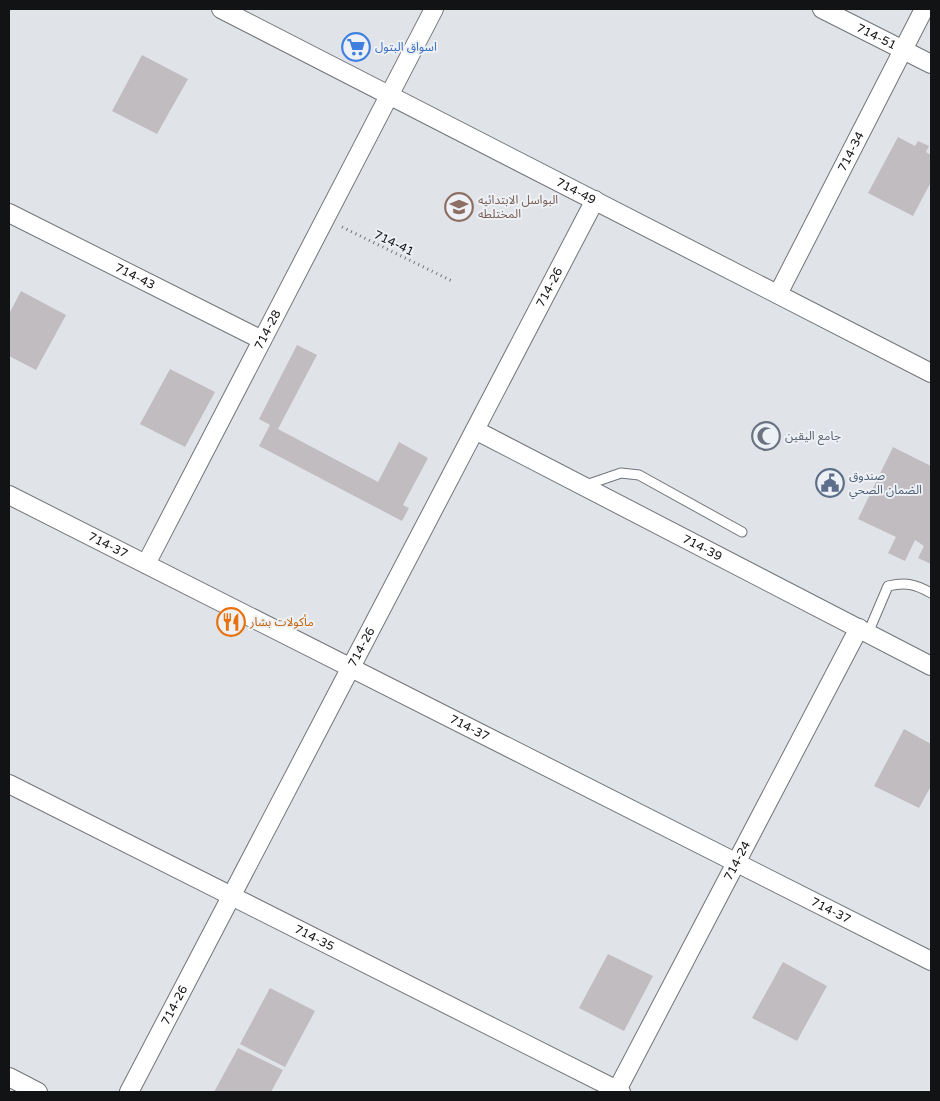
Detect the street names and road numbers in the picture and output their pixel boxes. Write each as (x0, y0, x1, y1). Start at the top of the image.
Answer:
street label: 714-51 (854, 21, 899, 52)
street label: 714-34 (835, 129, 867, 174)
street label: 714-49 (554, 175, 598, 207)
street label: 714-41 (372, 227, 416, 259)
street label: 714-43 (113, 260, 157, 292)
street label: 714-26 (533, 265, 566, 309)
street label: 714-28 (252, 307, 284, 352)
street label: 714-37 (86, 529, 130, 561)
street label: 714-39 (680, 532, 725, 564)
street label: 714-26 (345, 625, 378, 669)
street label: 714-37 (447, 712, 492, 744)
street label: 714-24 (721, 838, 753, 883)
street label: 714-37 (809, 895, 853, 926)
street label: 714-35 (292, 922, 337, 954)
street label: 714-26 (158, 983, 190, 1027)

